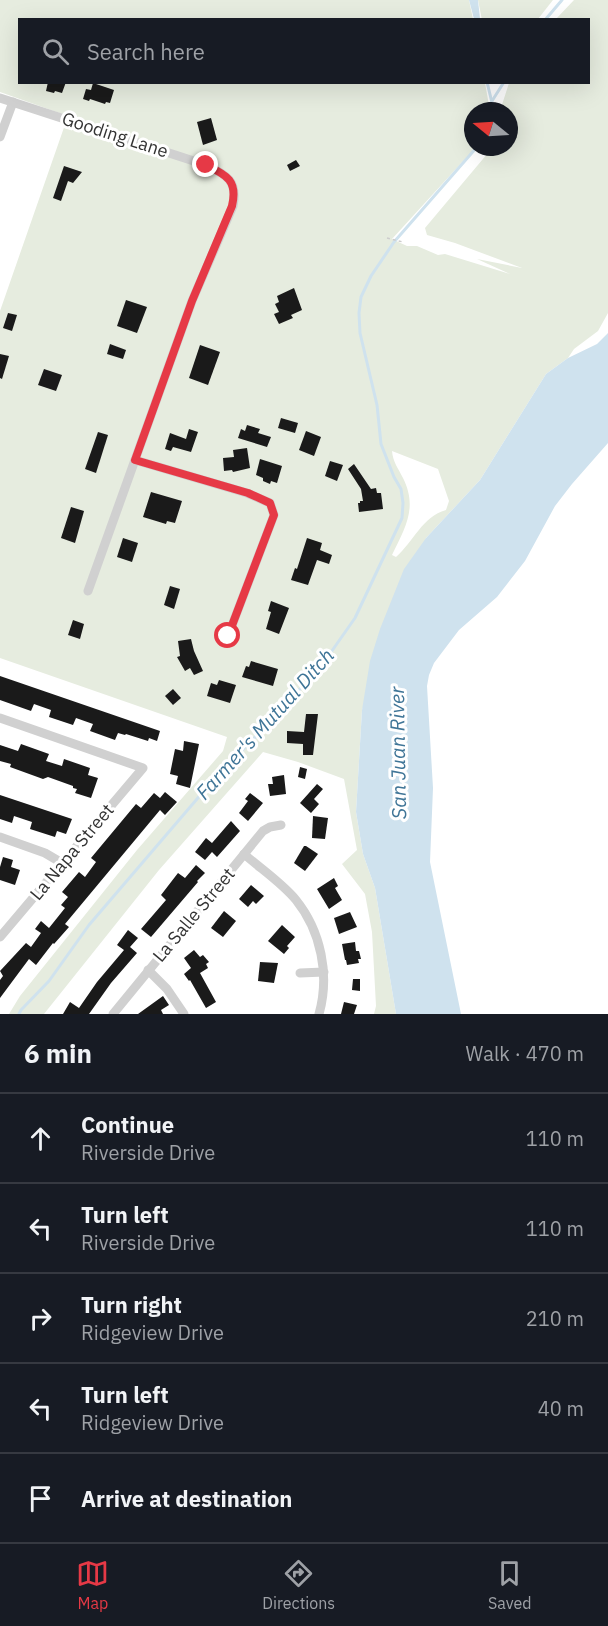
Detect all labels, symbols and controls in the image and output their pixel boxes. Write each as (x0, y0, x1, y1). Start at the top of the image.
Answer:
search box (18, 18, 590, 84)
icon: search (39, 35, 72, 68)
text: Search here (87, 37, 205, 66)
north arrow (464, 102, 518, 156)
street label: Gooding Lane (59, 107, 171, 163)
route end (192, 151, 218, 177)
route start (214, 622, 240, 648)
water label: Farmer's Mutual Ditch (189, 642, 340, 805)
water label: San Juan River (383, 686, 412, 820)
street label: La Napa Street (25, 799, 119, 905)
street label: La Salle Street (147, 863, 240, 967)
text: 6 min (24, 1036, 92, 1070)
text: Walk · 470 m (466, 1040, 584, 1067)
text: Continue (81, 1110, 174, 1139)
icon: ahead (24, 1122, 57, 1155)
text: 110 m (526, 1125, 584, 1152)
text: Riverside Drive (81, 1139, 215, 1166)
text: Turn left (81, 1200, 169, 1229)
icon: left (24, 1212, 57, 1245)
text: 110 m (526, 1215, 584, 1242)
text: Riverside Drive (81, 1229, 215, 1256)
text: Turn right (81, 1290, 182, 1319)
icon: right (24, 1302, 57, 1335)
text: 210 m (526, 1305, 584, 1332)
text: Ridgeview Drive (81, 1319, 224, 1346)
text: Turn left (81, 1380, 169, 1409)
icon: left (24, 1392, 57, 1425)
text: 40 m (538, 1395, 584, 1422)
text: Ridgeview Drive (81, 1409, 224, 1436)
icon: arrive (24, 1482, 57, 1515)
text: Arrive at destination (81, 1484, 292, 1513)
tab: Map (76, 1557, 109, 1613)
tab: Directions (262, 1557, 335, 1613)
tab: Saved (488, 1557, 532, 1613)

